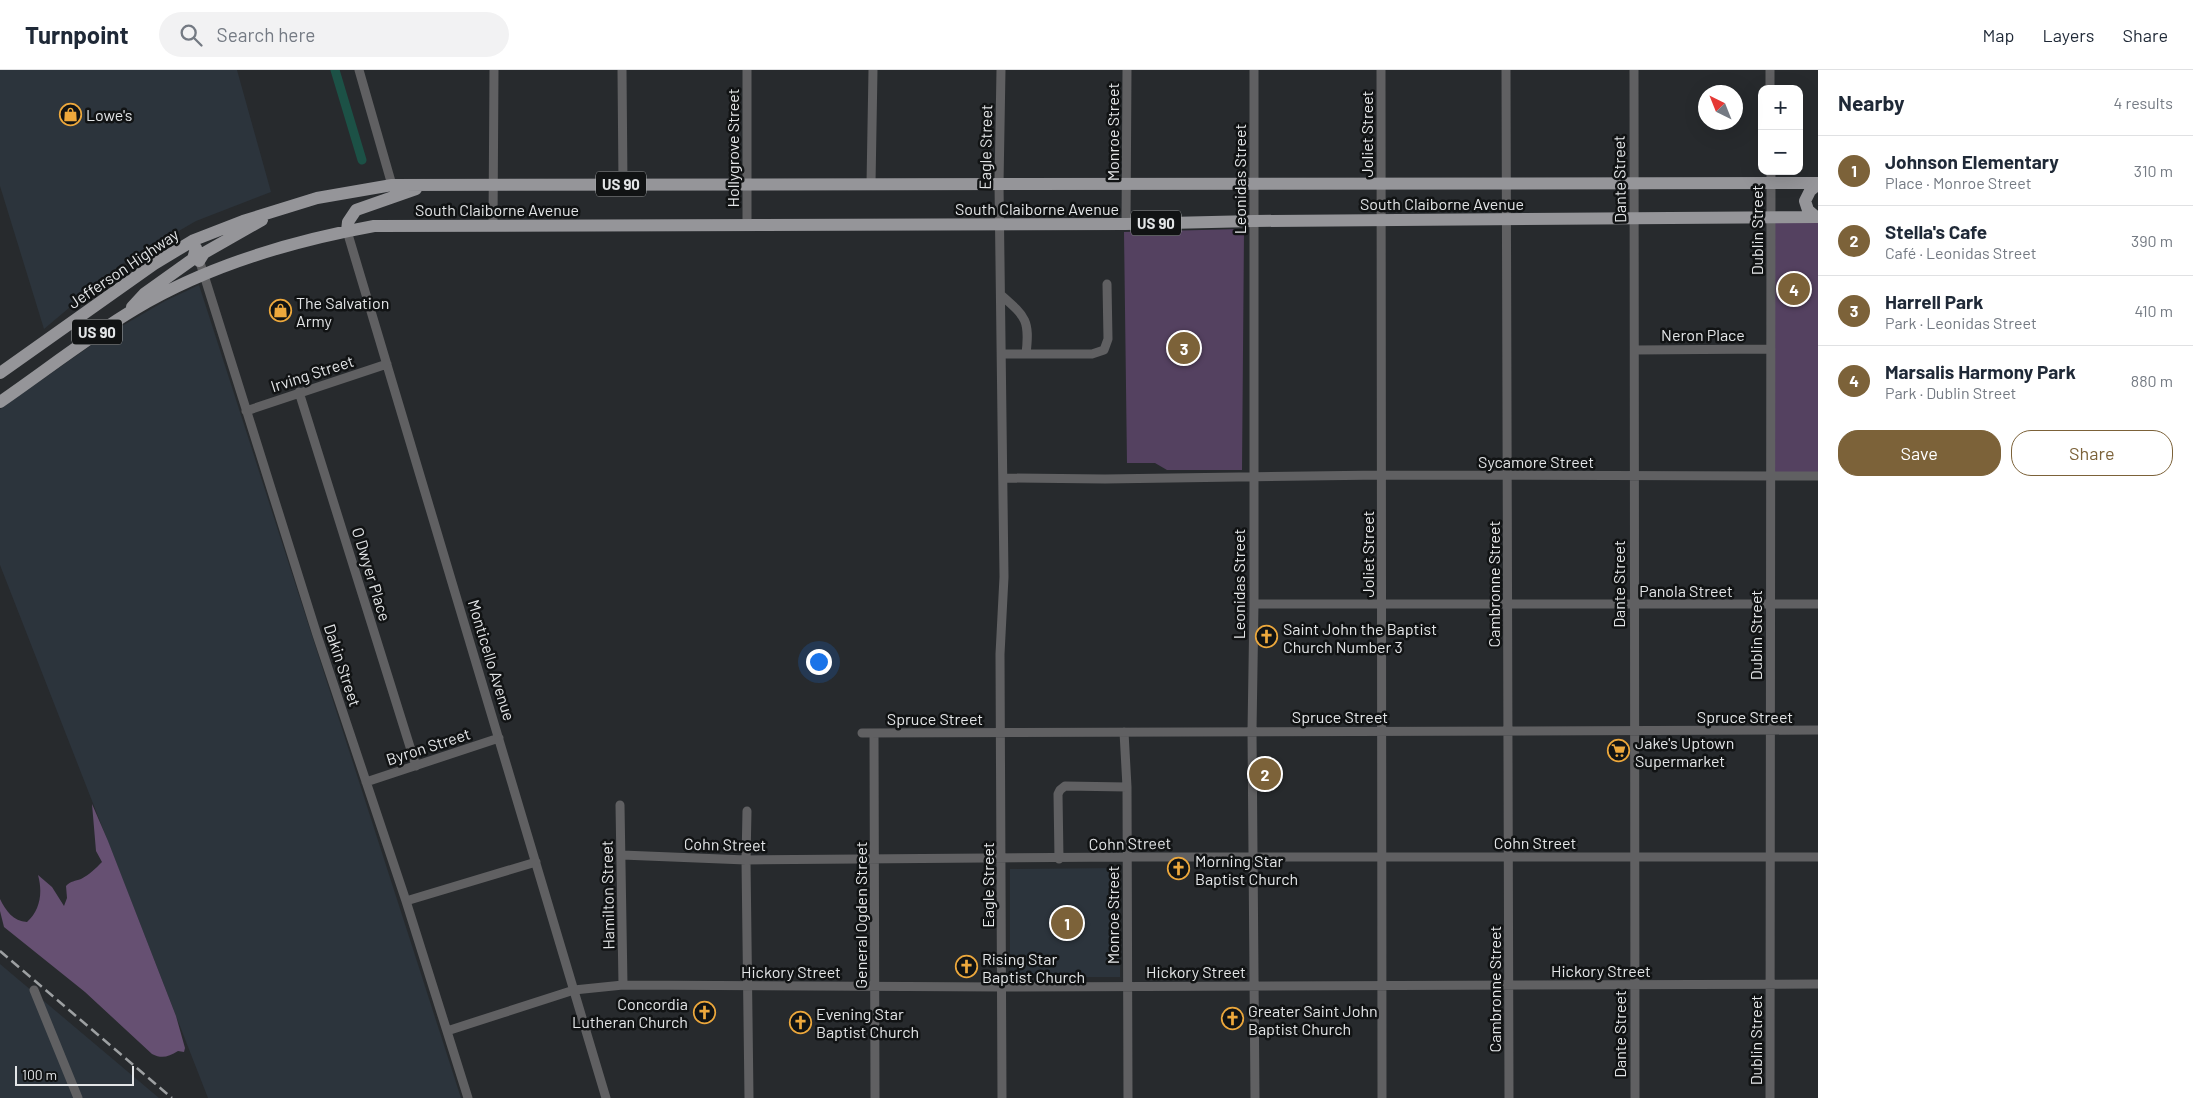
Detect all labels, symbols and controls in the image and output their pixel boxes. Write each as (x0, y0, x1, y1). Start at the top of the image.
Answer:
search box (159, 12, 509, 57)
text: Turnpoint (25, 20, 129, 49)
icon: search (177, 21, 205, 49)
text: Search here (217, 23, 315, 46)
text: Map (1982, 24, 2014, 46)
text: Layers (2042, 24, 2095, 46)
text: Share (2123, 24, 2168, 46)
street label: Monroe Street (1103, 83, 1122, 181)
north arrow (1698, 85, 1743, 130)
map controls (1758, 85, 1803, 175)
button: + (1758, 85, 1803, 130)
street label: Hollygrove Street (723, 88, 742, 208)
text: Nearby (1838, 90, 1904, 115)
street label: Joliet Street (1357, 91, 1376, 177)
text: 4 results (2113, 93, 2173, 112)
shop icon: Lowe's (58, 102, 82, 126)
street label: Eagle Street (975, 104, 995, 190)
place label: Lowe's (86, 105, 132, 124)
street label: Leonidas Street (1230, 124, 1249, 234)
button: − (1758, 130, 1803, 175)
street label: Dante Street (1609, 135, 1629, 223)
text: Johnson Elementary (1885, 150, 2059, 173)
text: 1 (1851, 161, 1857, 180)
text: 310 m (2134, 161, 2173, 180)
road number: US 90 (596, 172, 646, 196)
text: Place · Monroe Street (1885, 173, 2032, 192)
street label: Dublin Street (1747, 185, 1766, 275)
street label: South Claiborne Avenue (1360, 194, 1524, 213)
street label: South Claiborne Avenue (955, 199, 1119, 218)
street label: South Claiborne Avenue (415, 200, 579, 219)
road number: US 90 (1131, 210, 1181, 236)
text: Stella's Cafe (1885, 220, 1987, 243)
street label: Jefferson Highway (64, 224, 182, 312)
text: 2 (1850, 231, 1858, 250)
text: 390 m (2131, 231, 2173, 250)
text: Café · Leonidas Street (1885, 243, 2036, 262)
pin: 4 (1778, 270, 1810, 308)
text: Harrell Park (1885, 290, 1983, 313)
place label: The Salvation Army (296, 293, 389, 330)
shop icon: The Salvation Army (268, 299, 292, 323)
text: 3 (1850, 301, 1858, 320)
text: 410 m (2135, 301, 2173, 320)
text: Park · Leonidas Street (1885, 313, 2037, 332)
road number: US 90 (72, 320, 122, 344)
street label: Neron Place (1661, 325, 1745, 344)
pin: 3 (1168, 329, 1200, 367)
street label: Irving Street (268, 351, 356, 395)
text: Marsalis Harmony Park (1885, 360, 2076, 383)
text: 4 (1849, 371, 1859, 390)
text: 880 m (2131, 371, 2173, 390)
text: Park · Dublin Street (1885, 383, 2016, 402)
button: Save (1838, 430, 2001, 476)
button: Share (2011, 430, 2173, 476)
street label: Sycamore Street (1478, 452, 1594, 471)
street label: Joliet Street (1358, 511, 1377, 597)
street label: Cambronne Street (1484, 521, 1503, 647)
street label: O Dwyer Place (349, 525, 395, 623)
street label: Leonidas Street (1229, 529, 1248, 639)
street label: Dante Street (1609, 540, 1628, 628)
street label: Panola Street (1639, 581, 1733, 600)
street label: Dublin Street (1746, 590, 1765, 680)
street label: Monticello Avenue (465, 597, 519, 723)
place label: Saint John the Baptist Church Number 3 (1283, 619, 1437, 656)
street label: Dakin Street (321, 621, 365, 709)
church icon: Saint John the Baptist Church Number 3 (1255, 625, 1279, 649)
your location (806, 649, 832, 675)
street label: Spruce Street (1292, 707, 1388, 726)
street label: Spruce Street (1697, 707, 1793, 726)
street label: Spruce Street (887, 709, 983, 728)
street label: Byron Street (384, 723, 472, 769)
place label: Jake's Uptown Supermarket (1635, 733, 1734, 770)
supermarket icon: Jake's Uptown Supermarket (1607, 739, 1631, 763)
pin: 2 (1249, 755, 1281, 793)
street label: Cohn Street (1089, 833, 1171, 853)
street label: Cohn Street (1494, 833, 1576, 852)
street label: Cohn Street (684, 834, 766, 854)
street label: Hamilton Street (597, 840, 617, 950)
street label: General Ogden Street (851, 841, 870, 989)
street label: Eagle Street (978, 842, 997, 928)
place label: Morning Star Baptist Church (1195, 851, 1298, 888)
church icon: Morning Star Baptist Church (1167, 857, 1191, 881)
street label: Monroe Street (1103, 866, 1122, 964)
pin: 1 (1051, 904, 1083, 942)
street label: Cambronne Street (1485, 926, 1504, 1052)
place label: Rising Star Baptist Church (982, 949, 1085, 986)
church icon: Rising Star Baptist Church (954, 955, 978, 979)
street label: Hickory Street (1551, 961, 1651, 980)
street label: Hickory Street (741, 962, 841, 981)
street label: Hickory Street (1146, 962, 1246, 981)
street label: Dante Street (1610, 990, 1629, 1078)
place label: Concordia Lutheran Church (572, 994, 688, 1031)
street label: Dublin Street (1746, 995, 1765, 1085)
church icon: Concordia Lutheran Church (692, 1000, 716, 1024)
place label: Greater Saint John Baptist Church (1248, 1001, 1378, 1038)
place label: Evening Star Baptist Church (816, 1004, 919, 1041)
church icon: Greater Saint John Baptist Church (1220, 1007, 1244, 1031)
church icon: Evening Star Baptist Church (788, 1010, 812, 1034)
scale bar (15, 1063, 134, 1086)
text: 100 m (22, 1066, 57, 1083)

